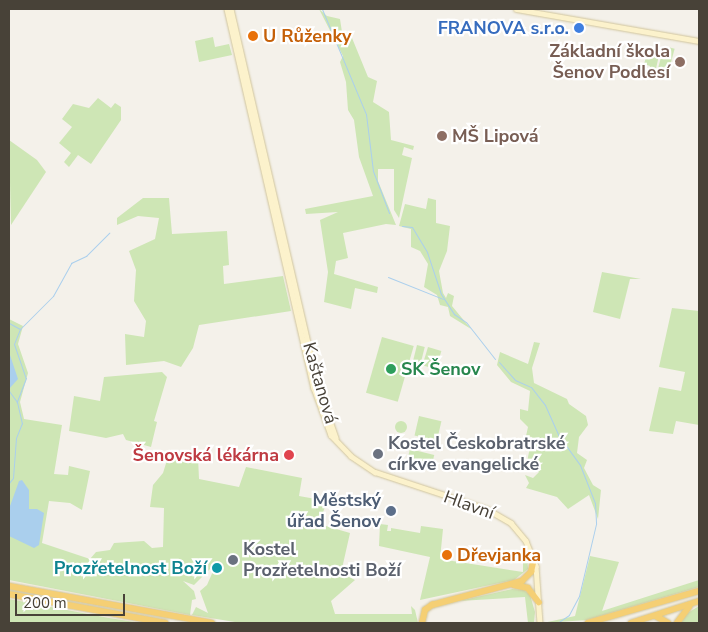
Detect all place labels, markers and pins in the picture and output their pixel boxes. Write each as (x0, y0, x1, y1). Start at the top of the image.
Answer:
place label: FRANOVA s.r.o. (438, 17, 569, 39)
marker: FRANOVA s.r.o. (573, 22, 585, 34)
place label: U Růženky (263, 25, 351, 47)
marker: U Růženky (247, 30, 259, 42)
place label: Základní škola Šenov Podlesí (549, 41, 670, 84)
marker: Základní škola Šenov Podlesí (674, 56, 686, 68)
place label: MŠ Lipová (452, 125, 539, 147)
marker: MŠ Lipová (436, 130, 448, 142)
place label: SK Šenov (401, 358, 480, 380)
marker: SK Šenov (385, 363, 397, 375)
place label: Kostel Českobratrské církve evangelické (388, 433, 565, 476)
place label: Šenovská lékárna (133, 444, 279, 466)
marker: Kostel Českobratrské církve evangelické (372, 448, 384, 460)
marker: Šenovská lékárna (283, 449, 295, 461)
place label: Městský úřad Šenov (287, 490, 381, 532)
marker: Městský úřad Šenov (385, 505, 397, 517)
place label: Kostel Prozřetelnosti Boží (243, 539, 401, 582)
place label: Dřevjanka (457, 544, 541, 566)
marker: Dřevjanka (441, 549, 453, 561)
marker: Kostel Prozřetelnosti Boží (227, 554, 239, 566)
place label: Prozřetelnost Boží (54, 557, 207, 579)
marker: Prozřetelnost Boží (211, 562, 223, 574)

